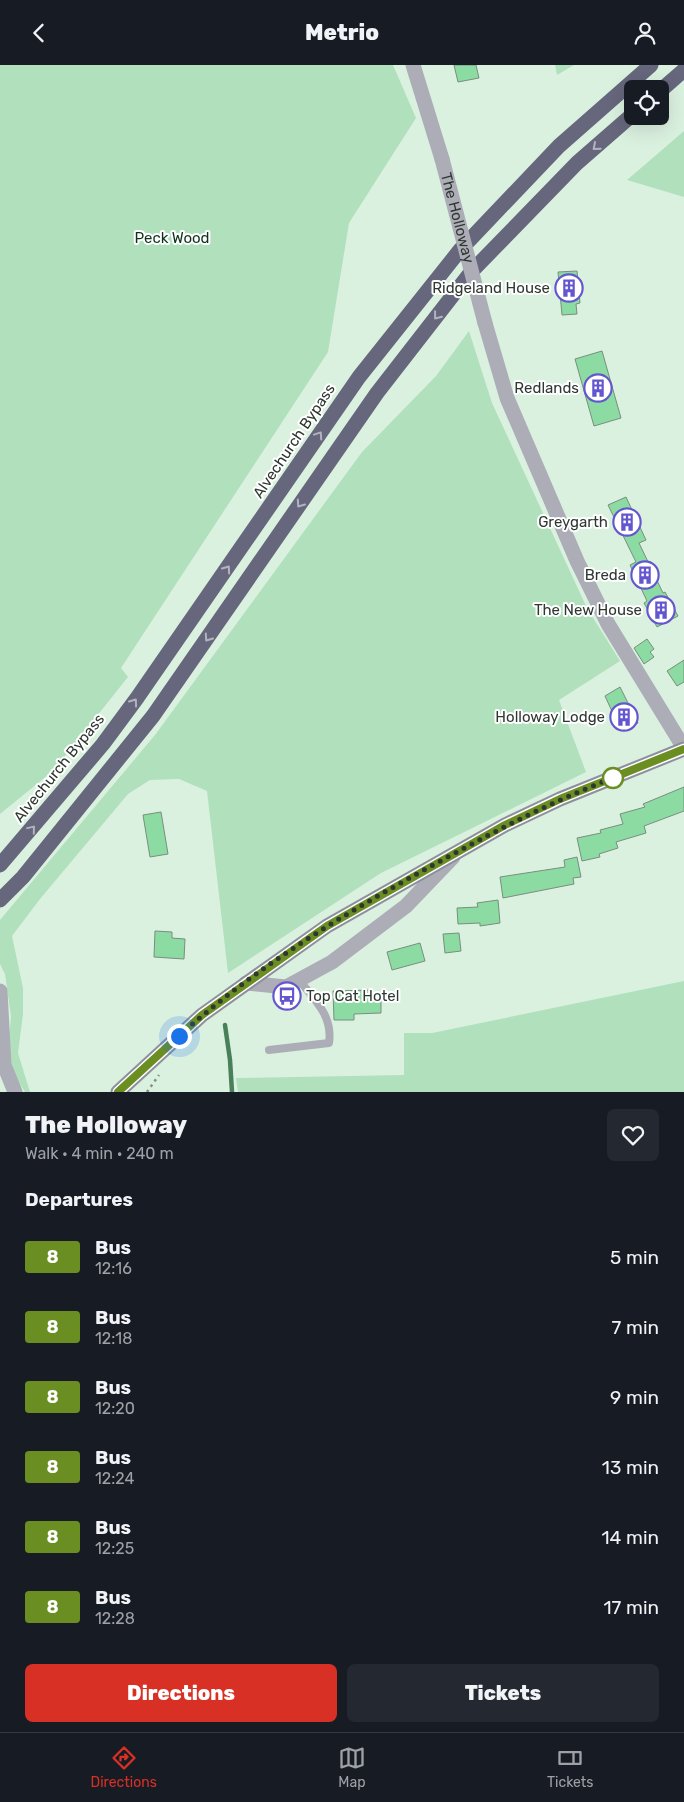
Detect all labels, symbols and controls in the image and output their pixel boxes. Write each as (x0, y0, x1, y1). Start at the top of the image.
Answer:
icon: back (25, 19, 53, 47)
text: Metrio (305, 19, 379, 46)
icon: person (631, 19, 659, 47)
map controls (624, 80, 669, 125)
button: locate (624, 80, 669, 125)
one-way arrow (592, 141, 601, 150)
street label: The Holloway (437, 171, 478, 265)
park label: Peck Wood (134, 229, 210, 247)
building icon: Ridgeland House (554, 273, 584, 303)
place label: Ridgeland House (432, 279, 550, 297)
one-way arrow (434, 310, 442, 319)
building icon: Redlands (583, 373, 613, 403)
place label: Redlands (514, 379, 579, 397)
street label: Alvechurch Bypass (249, 380, 339, 502)
one-way arrow (313, 431, 323, 440)
one-way arrow (297, 498, 306, 508)
building icon: Greygarth (612, 507, 642, 537)
place label: Greygarth (538, 513, 608, 531)
building icon: Breda (630, 560, 660, 590)
one-way arrow (221, 565, 230, 575)
place label: Breda (585, 566, 626, 584)
building icon: The New House (646, 595, 676, 625)
place label: The New House (534, 601, 642, 619)
one-way arrow (205, 632, 214, 641)
one-way arrow (128, 698, 137, 708)
building icon: Holloway Lodge (609, 702, 639, 732)
place label: Holloway Lodge (495, 708, 605, 726)
street label: Alvechurch Bypass (10, 710, 108, 826)
unlabelled marker (602, 767, 624, 789)
one-way arrow (27, 825, 36, 834)
bus stop icon: Top Cat Hotel (272, 981, 302, 1011)
place label: Top Cat Hotel (306, 987, 399, 1005)
your location (167, 1024, 192, 1049)
button: heart (607, 1109, 659, 1161)
text: The Holloway (25, 1111, 187, 1139)
text: Walk · 4 min · 240 m (25, 1144, 174, 1163)
text: Departures (25, 1188, 133, 1211)
text: Bus (95, 1236, 131, 1259)
text: 8 (46, 1246, 59, 1268)
text: 5 min (610, 1246, 659, 1269)
text: 12:16 (95, 1259, 132, 1278)
text: Bus (95, 1306, 131, 1329)
text: 8 (46, 1316, 59, 1338)
text: 7 min (612, 1316, 659, 1339)
text: 12:18 (95, 1329, 132, 1348)
text: Bus (95, 1376, 131, 1399)
text: 8 (46, 1386, 59, 1408)
text: 9 min (610, 1386, 659, 1409)
text: 12:20 (95, 1399, 135, 1418)
text: Bus (95, 1446, 131, 1469)
text: 8 (46, 1456, 59, 1478)
text: 13 min (602, 1456, 659, 1479)
text: 12:24 (95, 1469, 135, 1488)
text: Bus (95, 1516, 131, 1539)
text: 8 (46, 1526, 59, 1548)
text: 14 min (601, 1526, 659, 1549)
text: 12:25 (95, 1539, 134, 1558)
text: Bus (95, 1586, 131, 1609)
text: 8 (46, 1596, 59, 1618)
text: 17 min (603, 1596, 659, 1619)
text: 12:28 (95, 1609, 135, 1628)
button: Directions (25, 1664, 337, 1722)
button: Tickets (347, 1664, 659, 1722)
tab: Directions (91, 1744, 157, 1791)
tab: Map (338, 1744, 366, 1791)
tab: Tickets (547, 1744, 593, 1791)

